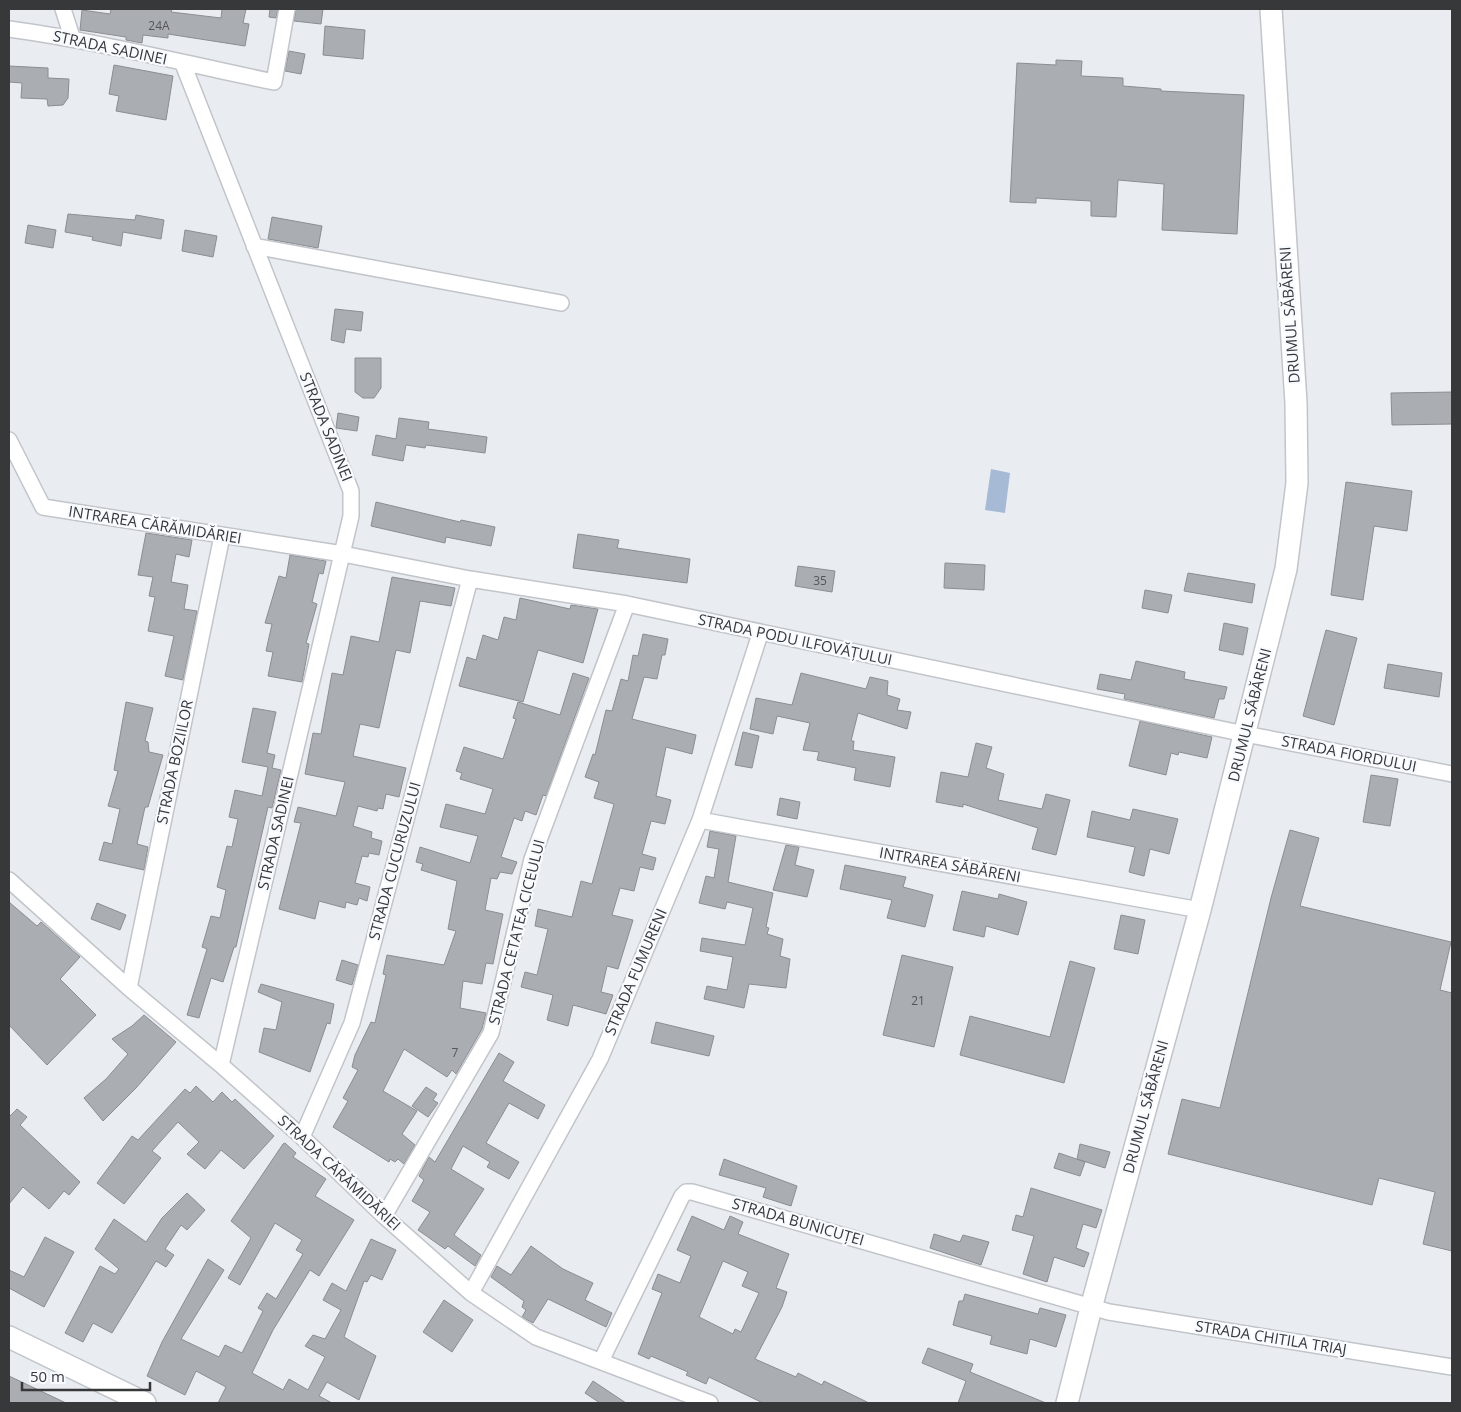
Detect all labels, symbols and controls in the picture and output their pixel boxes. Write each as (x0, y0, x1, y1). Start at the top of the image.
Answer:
house number: 24A (148, 17, 170, 34)
street label: STRADA SADINEI (51, 25, 169, 69)
street label: DRUMUL SĂBĂRENI (1274, 246, 1304, 384)
street label: STRADA SADINEI (296, 369, 358, 484)
street label: INTRAREA CĂRĂMIDĂRIEI (67, 500, 243, 548)
house number: 35 (813, 572, 827, 589)
street label: STRADA PODU ILFOVĂȚULUI (696, 609, 894, 669)
street label: DRUMUL SĂBĂRENI (1223, 646, 1275, 784)
street label: STRADA BOZIILOR (151, 697, 197, 826)
street label: STRADA FIORDULUI (1280, 730, 1418, 776)
street label: STRADA SADINEI (252, 774, 298, 892)
street label: STRADA CUCURUZULUI (363, 779, 425, 942)
street label: STRADA CETATEA CICEULUI (483, 837, 549, 1027)
street label: INTRAREA SĂBĂRENI (878, 842, 1023, 886)
street label: STRADA FUMURENI (599, 905, 671, 1038)
house number: 21 (911, 992, 925, 1009)
street label: DRUMUL SĂBĂRENI (1118, 1038, 1172, 1176)
house number: 7 (452, 1044, 459, 1061)
street label: STRADA CĂRĂMIDĂRIEI (274, 1110, 405, 1235)
street label: STRADA BUNICUȚEI (730, 1193, 867, 1250)
street label: STRADA CHITILA TRIAJ (1194, 1315, 1348, 1359)
scale bar (22, 1360, 150, 1392)
text: 50 m (30, 1366, 65, 1386)

